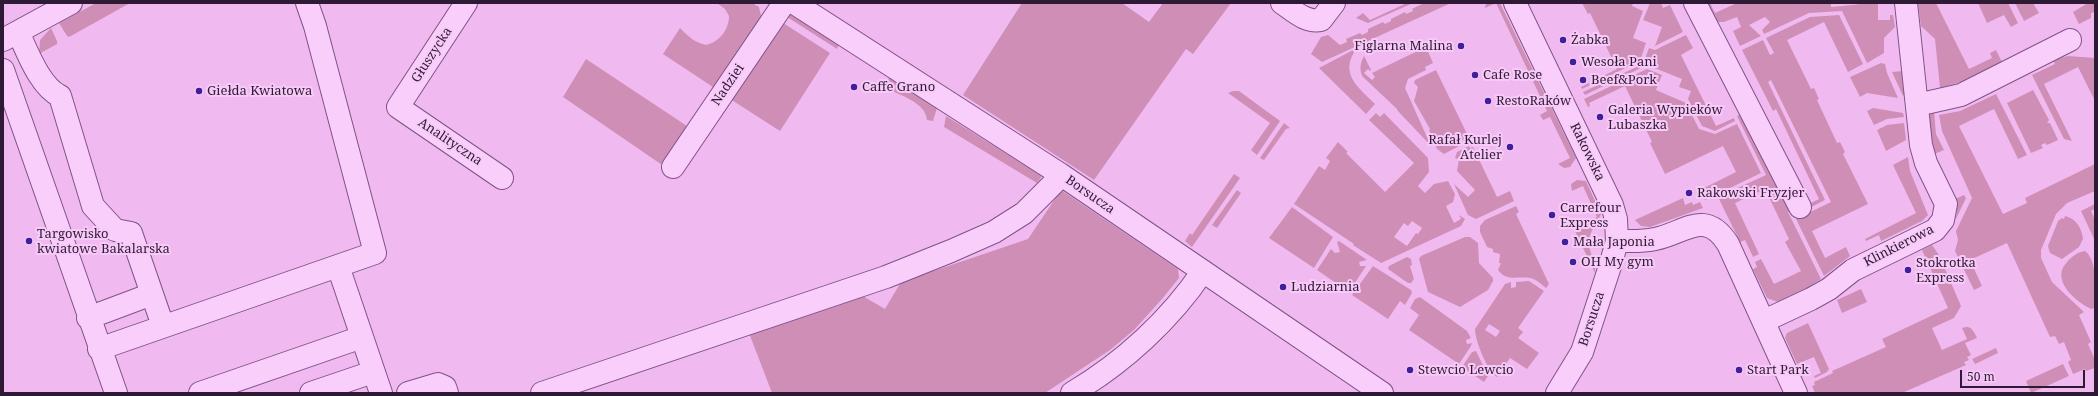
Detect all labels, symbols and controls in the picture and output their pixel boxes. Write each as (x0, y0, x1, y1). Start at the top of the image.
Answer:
street label: Głuszycka (408, 24, 456, 86)
place label: Żabka (1571, 32, 1609, 48)
marker: Żabka (1558, 35, 1568, 45)
place label: Figlarna Malina (1354, 38, 1453, 54)
marker: Figlarna Malina (1456, 41, 1466, 51)
place label: Wesoła Pani (1581, 54, 1657, 70)
marker: Wesoła Pani (1568, 57, 1578, 67)
street label: Nadziei (708, 61, 748, 109)
place label: Cafe Rose (1483, 67, 1542, 83)
marker: Cafe Rose (1470, 70, 1480, 80)
place label: Beef&Pork (1591, 72, 1657, 88)
marker: Beef&Pork (1578, 75, 1588, 85)
place label: Caffe Grano (862, 79, 935, 95)
marker: Caffe Grano (849, 82, 859, 92)
place label: Giełda Kwiatowa (207, 83, 312, 99)
marker: Giełda Kwiatowa (194, 86, 204, 96)
place label: RestoRaków (1496, 93, 1571, 109)
marker: RestoRaków (1483, 96, 1493, 106)
place label: Galeria Wypieków Lubaszka (1608, 102, 1723, 133)
marker: Galeria Wypieków Lubaszka (1595, 112, 1605, 122)
street label: Analityczna (415, 115, 485, 169)
street label: Rakowska (1566, 120, 1608, 184)
place label: Rafał Kurlej Atelier (1428, 132, 1502, 163)
marker: Rafał Kurlej Atelier (1505, 142, 1515, 152)
street label: Borsucza (1062, 172, 1118, 218)
place label: Rakowski Fryzjer (1697, 185, 1805, 201)
marker: Rakowski Fryzjer (1684, 188, 1694, 198)
place label: Carrefour Express (1560, 200, 1621, 231)
marker: Carrefour Express (1547, 210, 1557, 220)
street label: Klinkierowa (1861, 222, 1937, 270)
place label: Targowisko kwiatowe Bakalarska (37, 226, 170, 257)
place label: Mała Japonia (1573, 234, 1655, 250)
marker: Targowisko kwiatowe Bakalarska (24, 236, 34, 246)
marker: Mała Japonia (1560, 237, 1570, 247)
place label: OH My gym (1581, 254, 1654, 270)
place label: Stokrotka Express (1916, 255, 1976, 286)
marker: OH My gym (1568, 257, 1578, 267)
marker: Stokrotka Express (1903, 265, 1913, 275)
place label: Ludziarnia (1291, 279, 1359, 295)
marker: Ludziarnia (1278, 282, 1288, 292)
street label: Borsucza (1576, 290, 1608, 348)
place label: Stewcio Lewcio (1418, 362, 1514, 378)
place label: Start Park (1747, 362, 1809, 378)
scale bar (1962, 362, 2087, 388)
marker: Stewcio Lewcio (1405, 365, 1415, 375)
marker: Start Park (1734, 365, 1744, 375)
text: 50 m (1967, 368, 1995, 385)

